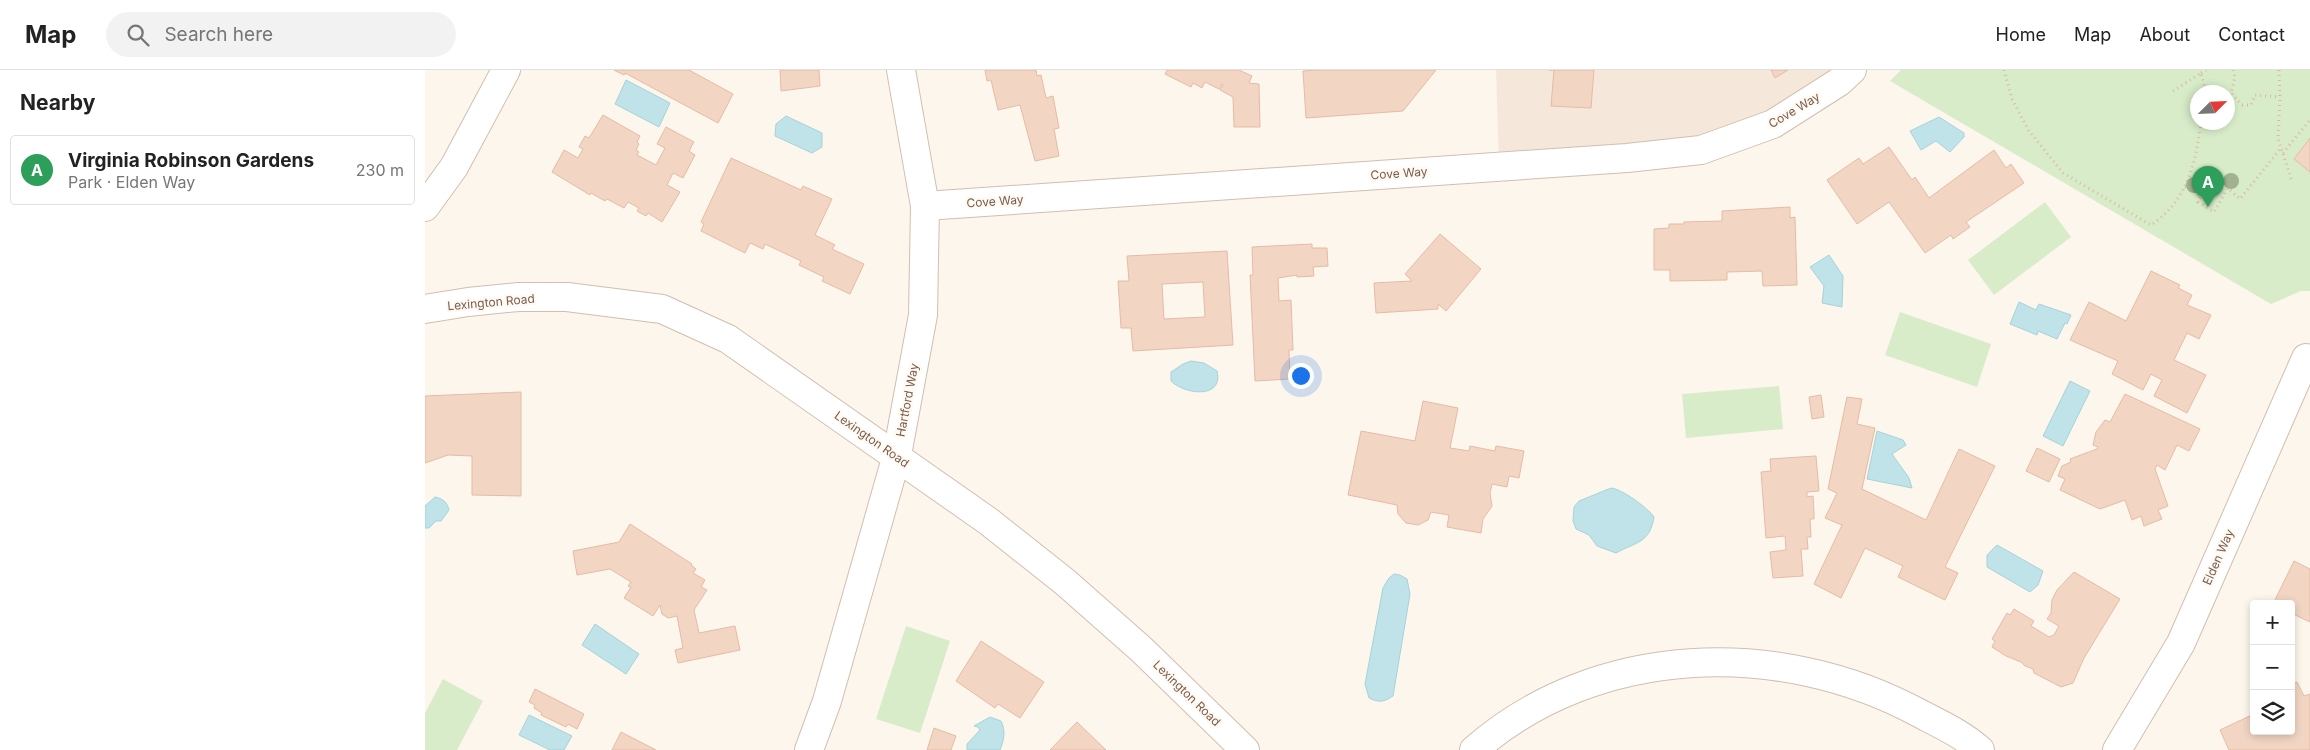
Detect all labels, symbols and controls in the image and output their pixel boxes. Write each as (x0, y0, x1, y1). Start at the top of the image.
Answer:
search box (106, 12, 456, 57)
text: Map (25, 20, 76, 49)
icon: search (124, 21, 152, 49)
text: Search here (164, 23, 273, 46)
text: Home (1996, 24, 2046, 45)
text: Map (2074, 24, 2111, 45)
text: About (2139, 24, 2190, 45)
text: Contact (2218, 24, 2285, 45)
north arrow (2190, 85, 2235, 130)
street label: Cove Way (1766, 89, 1823, 131)
text: Nearby (20, 90, 95, 115)
text: Virginia Robinson Gardens (68, 149, 314, 172)
text: A (31, 160, 43, 180)
text: 230 m (356, 160, 404, 180)
street label: Cove Way (1370, 164, 1428, 182)
pin: A (2192, 166, 2224, 207)
text: Park · Elden Way (68, 172, 195, 192)
street label: Cove Way (966, 192, 1024, 210)
street label: Lexington Road (447, 291, 535, 313)
street label: Hartford Way (892, 362, 922, 438)
your location (1288, 363, 1314, 389)
street label: Lexington Road (832, 408, 912, 470)
street label: Elden Way (2199, 527, 2237, 587)
map controls (2250, 600, 2295, 735)
button: + (2250, 600, 2295, 645)
button: − (2250, 645, 2295, 690)
street label: Lexington Road (1150, 657, 1224, 729)
button: layers (2250, 690, 2295, 735)

